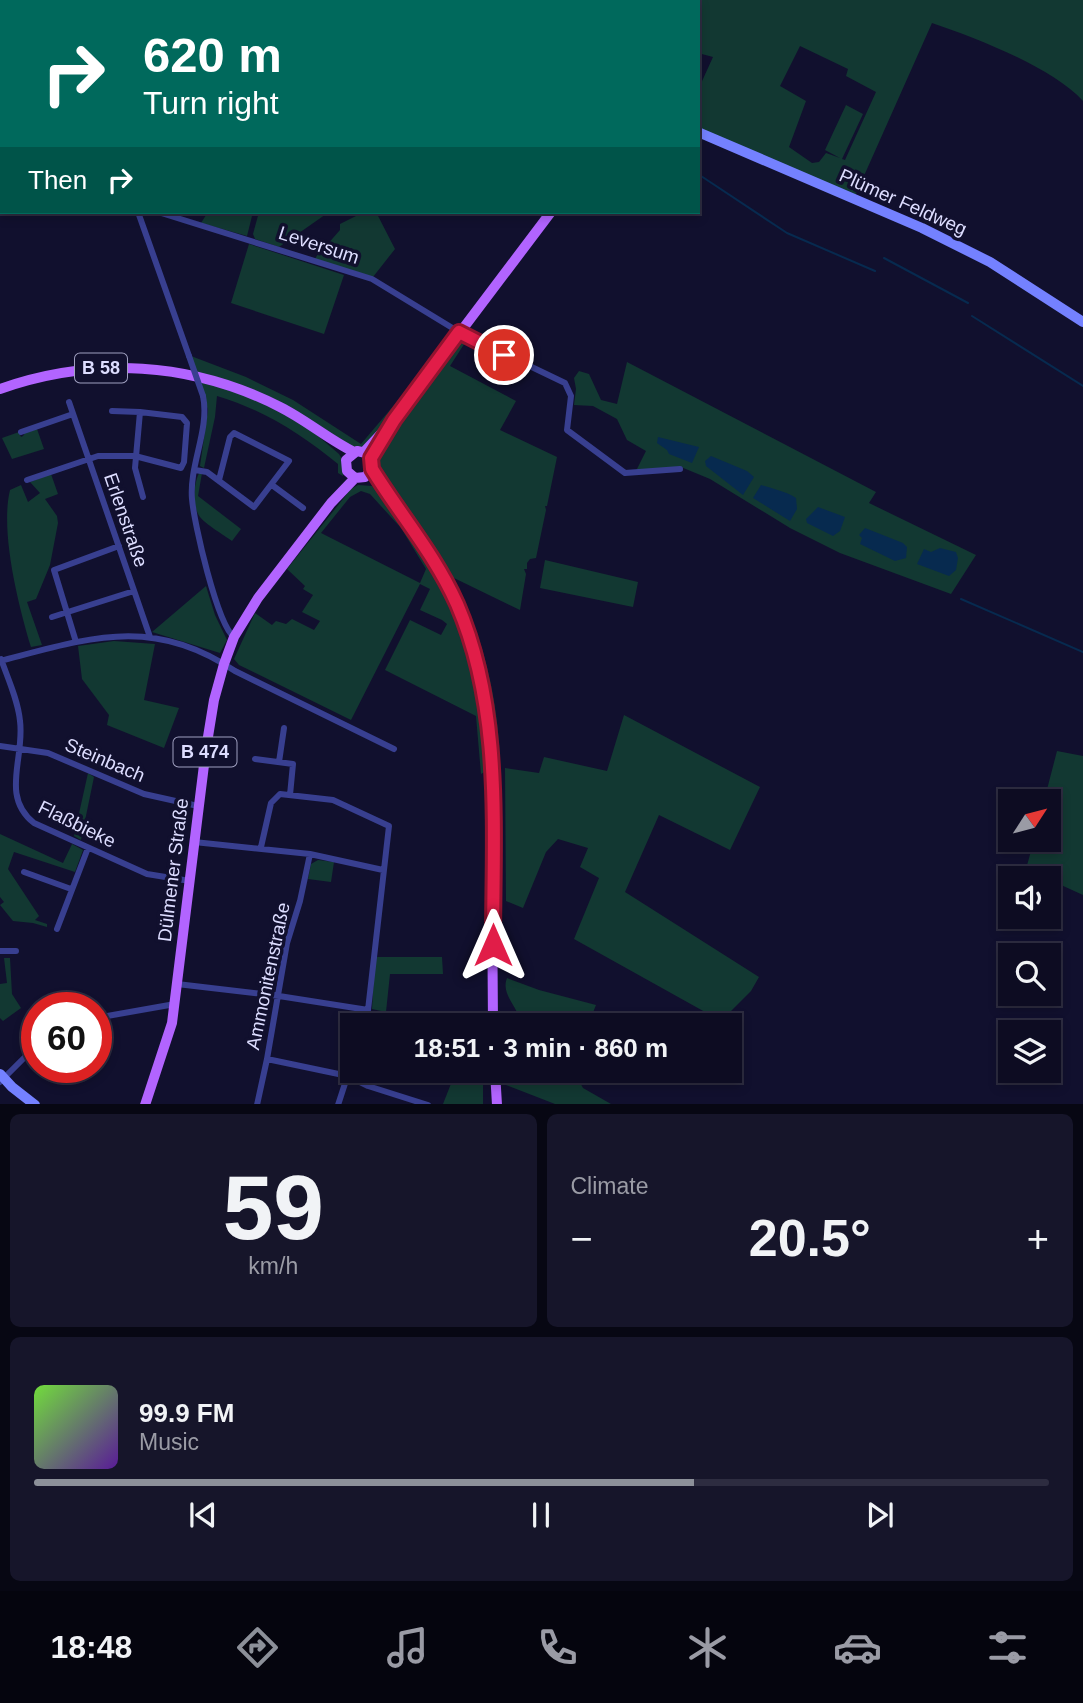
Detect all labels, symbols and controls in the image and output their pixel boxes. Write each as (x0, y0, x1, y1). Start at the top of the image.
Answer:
icon: right (28, 28, 119, 119)
text: 620 m (143, 28, 282, 82)
text: Turn right (143, 85, 279, 121)
icon: right (101, 161, 139, 199)
street label: Plümer Feldweg (836, 164, 970, 240)
text: Then (28, 165, 87, 195)
street label: Leversum (276, 222, 362, 268)
pin (474, 325, 534, 385)
icon: arrive (485, 336, 523, 374)
road number: B 58 (75, 354, 127, 382)
street label: Erlenstraße (100, 470, 152, 570)
street label: Steinbach (62, 734, 148, 786)
road number: B 474 (174, 738, 236, 766)
north arrow (998, 789, 1060, 852)
map controls (998, 789, 1061, 1083)
street label: Flaßbieke (35, 796, 119, 852)
street label: Dülmener Straße (154, 797, 192, 943)
button: sound (998, 866, 1061, 929)
street label: Ammonitenstraße (242, 900, 294, 1052)
position arrow (456, 908, 530, 982)
button: search (998, 943, 1061, 1006)
speed limit sign: 60 (21, 992, 112, 1083)
button: layers (998, 1020, 1061, 1083)
text: 18:51 · 3 min · 860 m (414, 1033, 668, 1063)
text: 59 (223, 1157, 324, 1258)
text: Climate (571, 1173, 648, 1199)
text: 20.5° (749, 1209, 871, 1267)
text: − (571, 1218, 593, 1260)
text: + (1027, 1218, 1049, 1260)
text: km/h (248, 1253, 298, 1279)
text: 99.9 FM (139, 1398, 234, 1428)
text: Music (139, 1429, 199, 1455)
icon: previous (184, 1496, 222, 1534)
icon: pause (522, 1496, 560, 1534)
icon: next (861, 1496, 899, 1534)
icon: directions (233, 1623, 282, 1672)
icon: music (383, 1623, 432, 1672)
icon: phone (533, 1623, 582, 1672)
icon: climate (683, 1623, 732, 1672)
icon: car (833, 1623, 882, 1672)
icon: filters (983, 1623, 1032, 1672)
text: 18:48 (51, 1629, 132, 1665)

